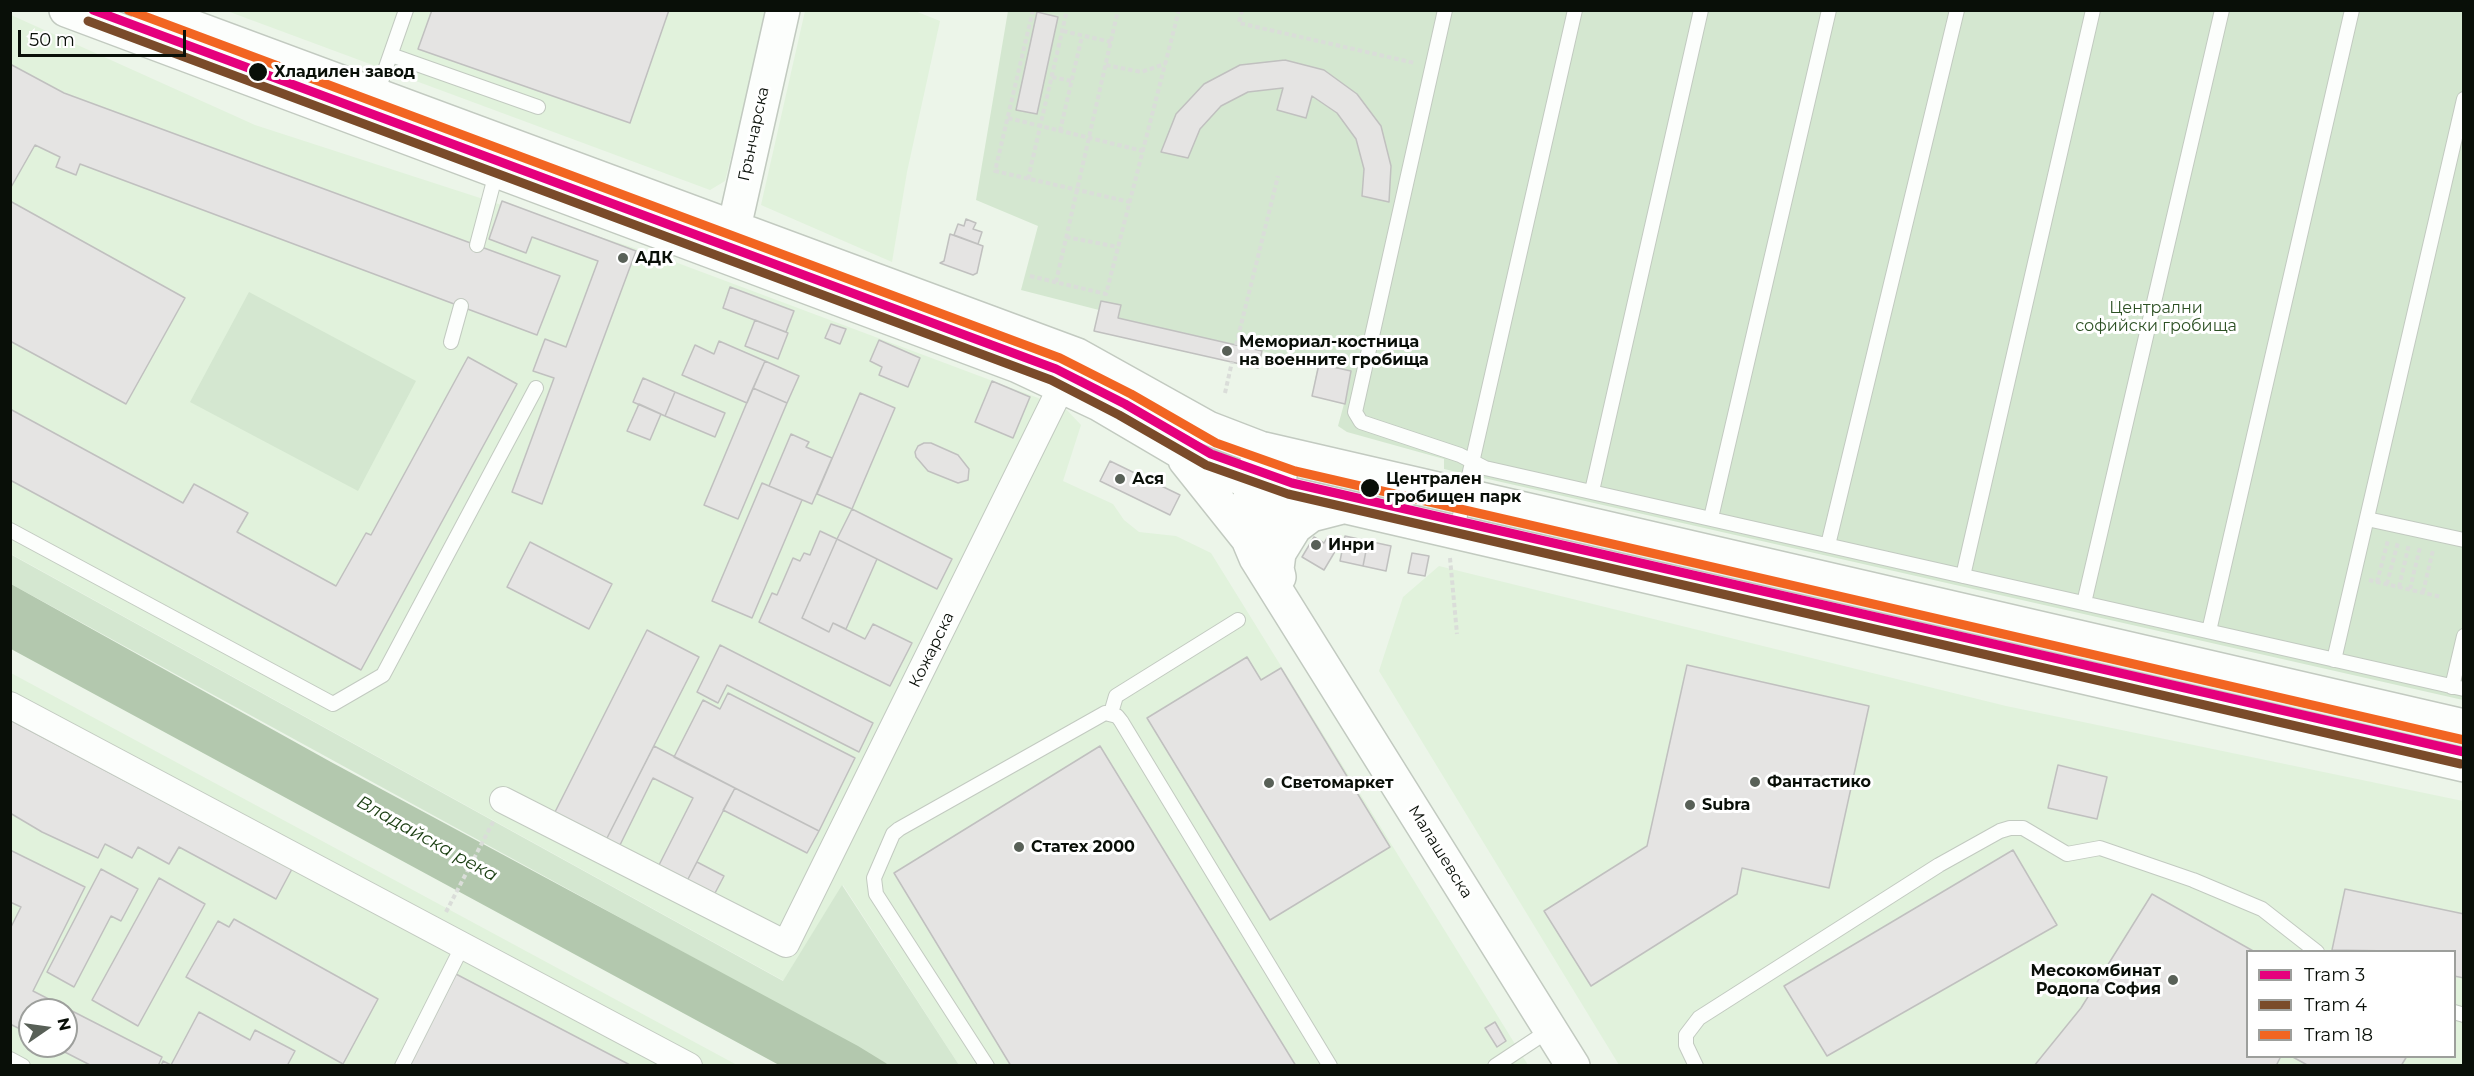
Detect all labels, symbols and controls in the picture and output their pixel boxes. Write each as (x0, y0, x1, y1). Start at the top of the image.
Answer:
scale bar (21, 18, 189, 56)
text: 50 m (29, 29, 75, 51)
marker: Хладилен завод (247, 61, 269, 83)
place label: Хладилен завод (274, 62, 415, 82)
street label: Грънчарска (735, 85, 773, 183)
place label: АДК (635, 248, 673, 268)
marker: АДК (616, 251, 630, 265)
park label: Централни софийски гробища (2075, 298, 2237, 336)
place label: Мемориал-костница на военните гробища (1239, 332, 1429, 370)
marker: Мемориал-костница на военните гробища (1220, 344, 1234, 358)
place label: Ася (1132, 469, 1164, 489)
place label: Централен гробищен парк (1386, 469, 1521, 507)
marker: Ася (1113, 472, 1127, 486)
marker: Централен гробищен парк (1359, 477, 1381, 499)
place label: Инри (1328, 535, 1375, 555)
marker: Инри (1309, 538, 1323, 552)
street label: Кожарска (906, 609, 958, 691)
place label: Фантастико (1767, 772, 1871, 792)
place label: Светомаркет (1281, 773, 1394, 793)
marker: Фантастико (1748, 775, 1762, 789)
marker: Светомаркет (1262, 776, 1276, 790)
water label: Владайска река (353, 791, 501, 887)
place label: Subra (1702, 795, 1750, 815)
marker: Subra (1683, 798, 1697, 812)
street label: Малашевска (1404, 802, 1476, 902)
place label: Статех 2000 (1031, 837, 1135, 857)
marker: Статех 2000 (1012, 840, 1026, 854)
legend (2246, 950, 2456, 1058)
place label: Месокомбинат Родопа София (2030, 961, 2161, 999)
text: Tram 3 (2304, 964, 2365, 986)
marker: Месокомбинат Родопа София (2166, 973, 2180, 987)
text: Tram 4 (2304, 994, 2367, 1016)
north arrow (18, 998, 78, 1058)
text: N (53, 1016, 75, 1033)
text: Tram 18 (2304, 1024, 2373, 1046)

